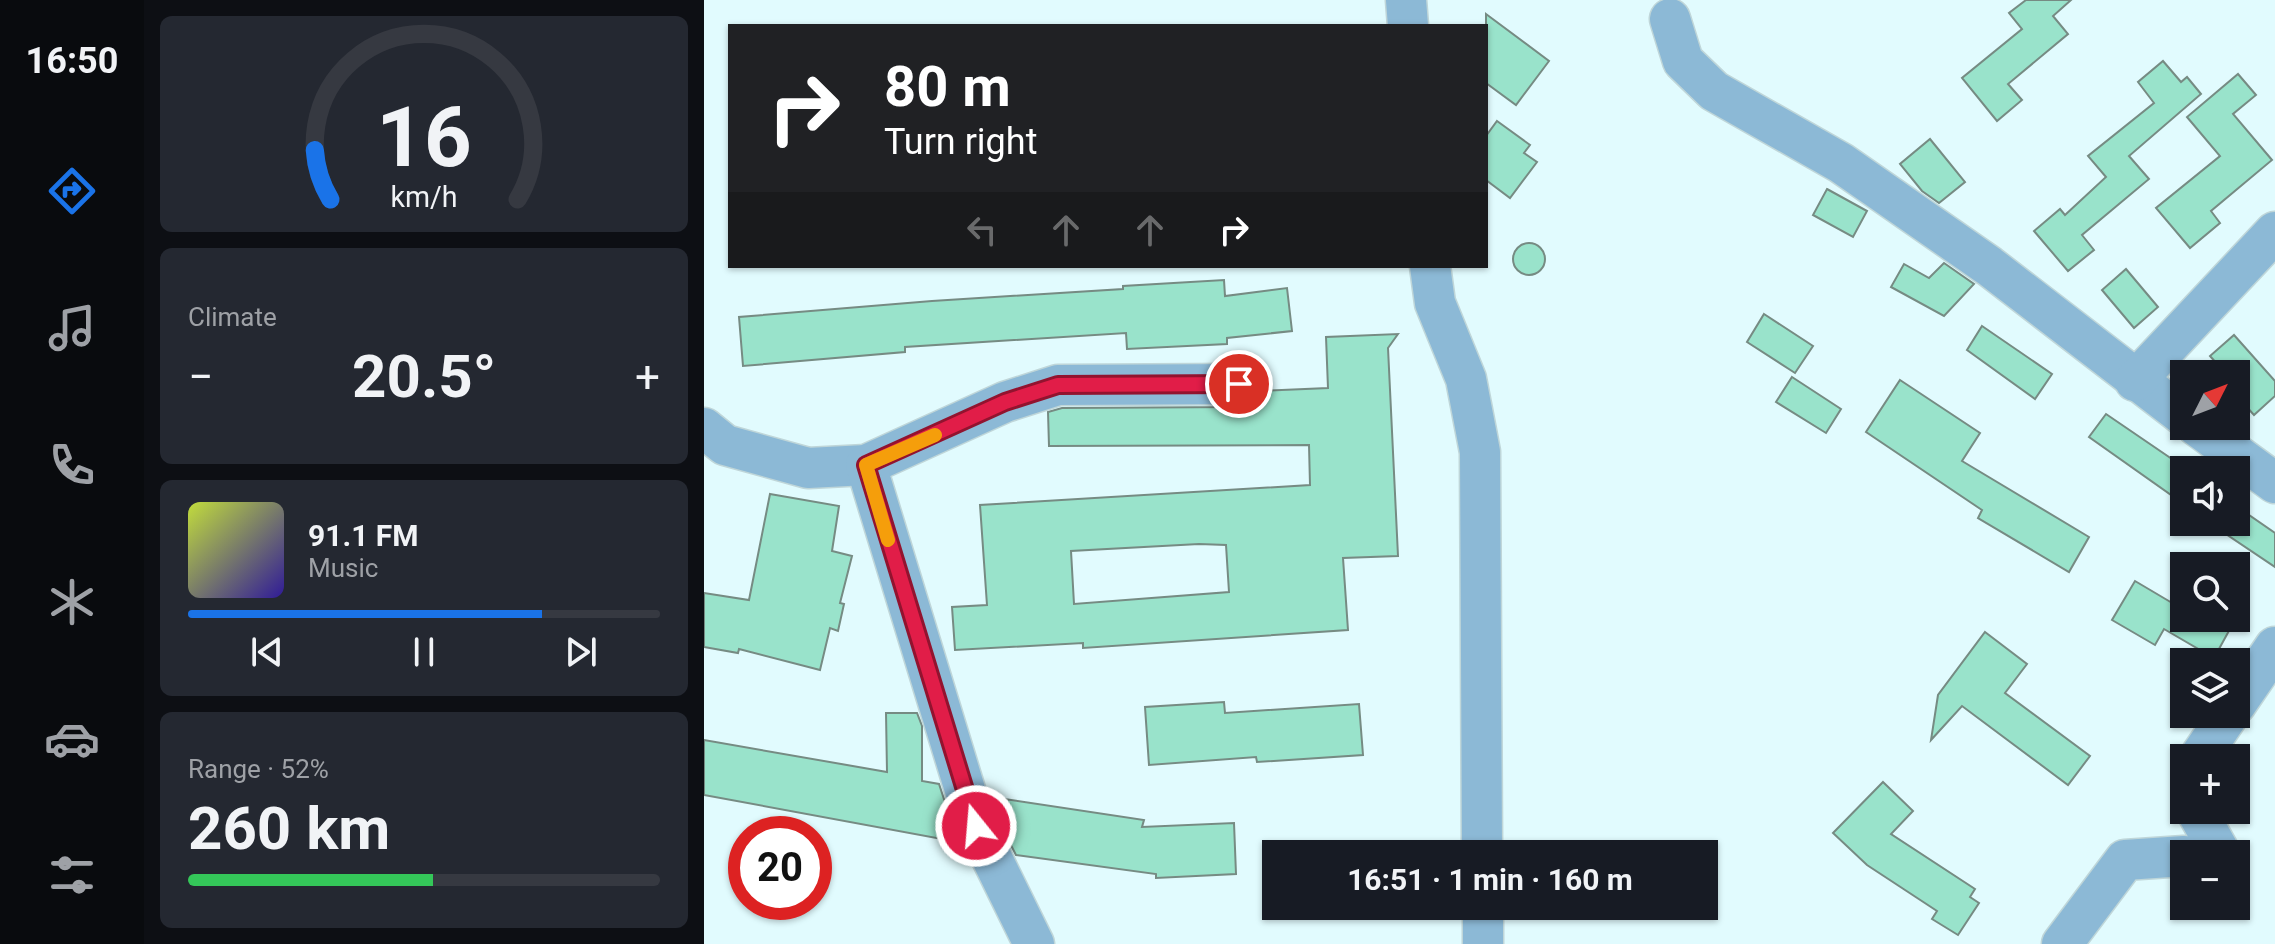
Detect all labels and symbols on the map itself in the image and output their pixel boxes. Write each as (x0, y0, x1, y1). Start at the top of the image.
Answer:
pin (1205, 350, 1273, 418)
north arrow (2170, 360, 2250, 440)
position arrow (934, 784, 1018, 868)
speed limit sign: 20 (728, 816, 832, 920)

